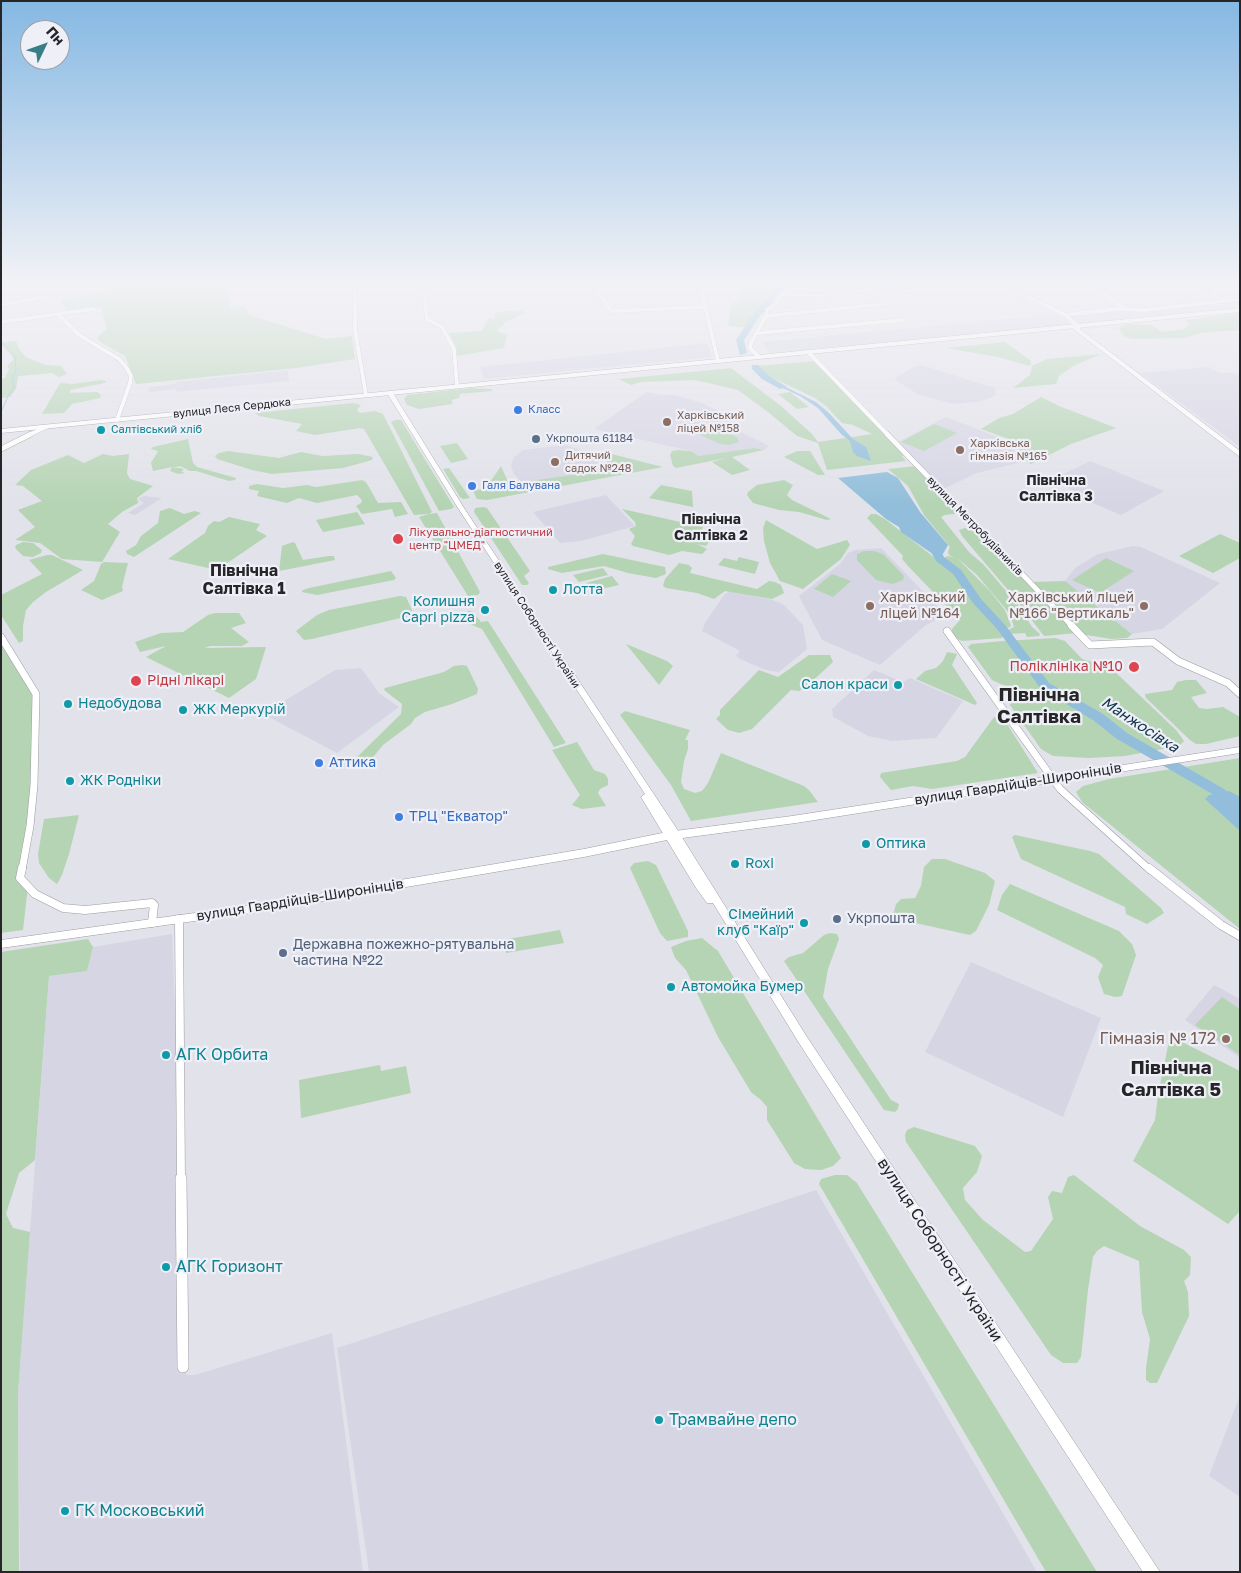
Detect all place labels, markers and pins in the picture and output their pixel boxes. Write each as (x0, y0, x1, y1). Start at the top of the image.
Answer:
place label: Класс (528, 403, 561, 417)
marker: Класс (512, 404, 524, 416)
place label: Харківський ліцей №158 (677, 409, 744, 435)
marker: Харківський ліцей №158 (661, 416, 673, 428)
place label: Салтівський хліб (111, 423, 202, 437)
marker: Салтівський хліб (95, 424, 107, 436)
place label: Укрпошта 61184 (546, 432, 633, 446)
marker: Укрпошта 61184 (530, 433, 542, 445)
place label: Харківська гімназія №165 (970, 437, 1047, 463)
marker: Харківська гімназія №165 (954, 444, 966, 456)
place label: Дитячий садок №248 (565, 449, 631, 475)
marker: Дитячий садок №248 (549, 456, 561, 468)
place label: Галя Балувана (482, 479, 560, 493)
marker: Галя Балувана (466, 480, 478, 492)
place label: Лікувально-діагностичний центр "ЦМЕД" (409, 526, 553, 552)
marker: Лікувально-діагностичний центр "ЦМЕД" (391, 532, 405, 546)
place label: Лотта (563, 582, 603, 598)
marker: Лотта (547, 584, 559, 596)
place label: Харківський ліцей №164 (880, 590, 965, 622)
place label: Харківський ліцей №166 "Вертикаль" (1008, 590, 1134, 622)
place label: Колишня Capri pizza (402, 594, 475, 626)
marker: Харківський ліцей №164 (864, 600, 876, 612)
marker: Харківський ліцей №166 "Вертикаль" (1138, 600, 1150, 612)
marker: Колишня Capri pizza (479, 604, 491, 616)
place label: Поліклініка №10 (1010, 659, 1123, 675)
marker: Поліклініка №10 (1127, 660, 1141, 674)
place label: Рідні лікарі (147, 673, 224, 689)
marker: Рідні лікарі (129, 674, 143, 688)
place label: Салон краси (801, 677, 888, 693)
marker: Салон краси (892, 679, 904, 691)
place label: Недобудова (78, 696, 162, 712)
marker: Недобудова (62, 698, 74, 710)
place label: ЖК Меркурій (193, 702, 285, 718)
marker: ЖК Меркурій (177, 704, 189, 716)
place label: Аттика (329, 755, 376, 771)
marker: Аттика (313, 757, 325, 769)
place label: ЖК Родніки (80, 773, 161, 789)
marker: ЖК Родніки (64, 775, 76, 787)
place label: ТРЦ "Екватор" (409, 809, 508, 825)
marker: ТРЦ "Екватор" (393, 811, 405, 823)
place label: Оптика (876, 836, 926, 852)
marker: Оптика (860, 838, 872, 850)
place label: Roxi (745, 856, 774, 872)
marker: Roxi (729, 858, 741, 870)
place label: Сімейний клуб "Каїр" (717, 907, 794, 940)
place label: Укрпошта (847, 911, 915, 927)
marker: Укрпошта (831, 913, 843, 925)
marker: Сімейний клуб "Каїр" (798, 917, 810, 929)
place label: Державна пожежно-рятувальна частина №22 (293, 937, 514, 970)
marker: Державна пожежно-рятувальна частина №22 (277, 947, 289, 959)
place label: Автомойка Бумер (681, 979, 803, 995)
marker: Автомойка Бумер (665, 981, 677, 993)
place label: Гімназія № 172 (1100, 1029, 1216, 1049)
marker: Гімназія № 172 (1220, 1033, 1232, 1045)
place label: АГК Орбита (176, 1045, 268, 1065)
marker: АГК Орбита (160, 1049, 172, 1061)
place label: АГК Горизонт (176, 1257, 283, 1277)
marker: АГК Горизонт (160, 1261, 172, 1273)
place label: Трамвайне депо (669, 1410, 797, 1430)
marker: Трамвайне депо (653, 1414, 665, 1426)
place label: ГК Московський (75, 1501, 205, 1521)
marker: ГК Московський (59, 1505, 71, 1517)

